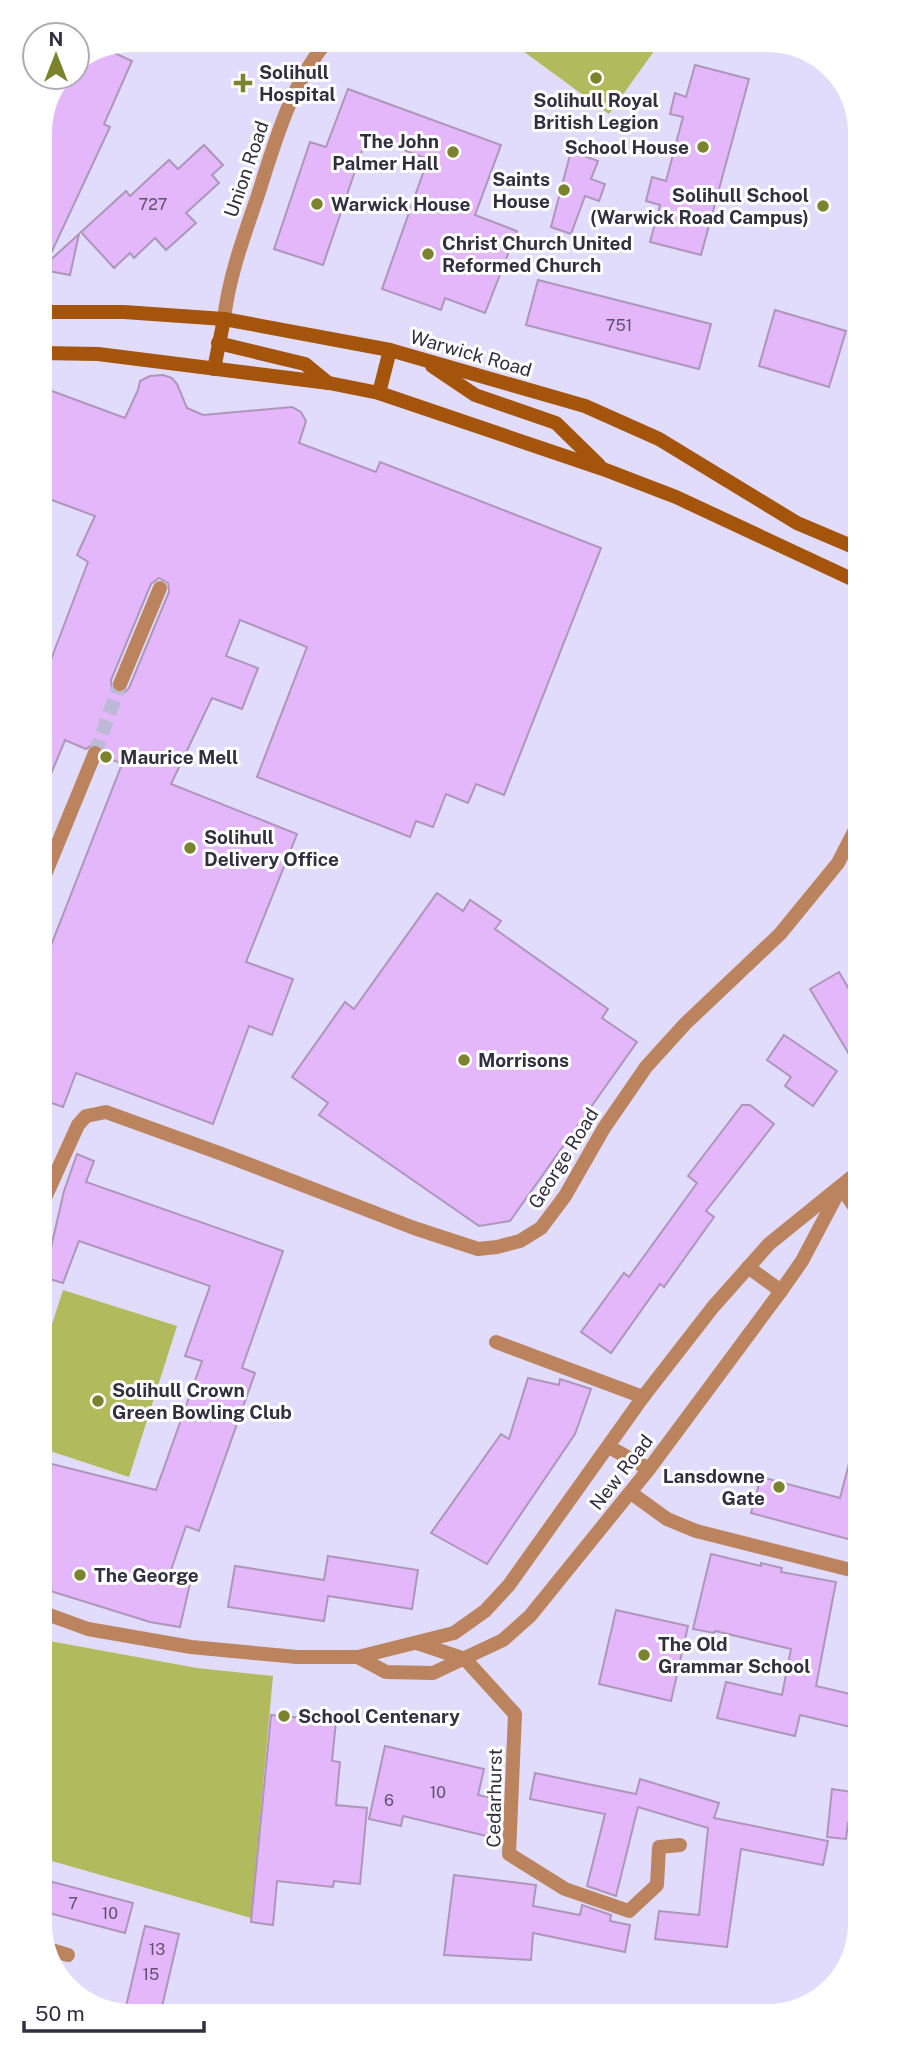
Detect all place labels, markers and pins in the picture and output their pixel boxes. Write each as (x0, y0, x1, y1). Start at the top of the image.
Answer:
place label: Solihull Hospital (259, 61, 336, 105)
marker: Solihull Royal British Legion (588, 70, 604, 86)
marker: Solihull Hospital (233, 73, 253, 93)
place label: Solihull Royal British Legion (533, 89, 659, 133)
place label: The John Palmer Hall (332, 130, 439, 174)
place label: School House (564, 136, 689, 158)
marker: School House (695, 139, 711, 155)
marker: The John Palmer Hall (445, 144, 461, 160)
place label: Saints House (492, 168, 550, 212)
marker: Saints House (556, 182, 572, 198)
place label: Solihull School (Warwick Road Campus) (590, 184, 809, 228)
place label: Warwick House (331, 193, 470, 215)
marker: Warwick House (309, 196, 325, 212)
marker: Solihull School (Warwick Road Campus) (815, 198, 831, 214)
place label: Christ Church United Reformed Church (442, 232, 632, 276)
marker: Christ Church United Reformed Church (420, 246, 436, 262)
place label: Maurice Mell (120, 746, 238, 768)
marker: Maurice Mell (98, 749, 114, 765)
place label: Solihull Delivery Office (204, 826, 339, 870)
marker: Solihull Delivery Office (182, 840, 198, 856)
place label: Morrisons (478, 1049, 569, 1071)
marker: Morrisons (456, 1052, 472, 1068)
place label: Solihull Crown Green Bowling Club (112, 1379, 292, 1423)
marker: Solihull Crown Green Bowling Club (90, 1393, 106, 1409)
place label: Lansdowne Gate (663, 1465, 765, 1509)
marker: Lansdowne Gate (771, 1479, 787, 1495)
place label: The George (94, 1564, 199, 1586)
marker: The George (72, 1567, 88, 1583)
place label: The Old Grammar School (658, 1633, 810, 1677)
marker: The Old Grammar School (636, 1647, 652, 1663)
place label: School Centenary (298, 1705, 460, 1727)
marker: School Centenary (276, 1708, 292, 1724)

